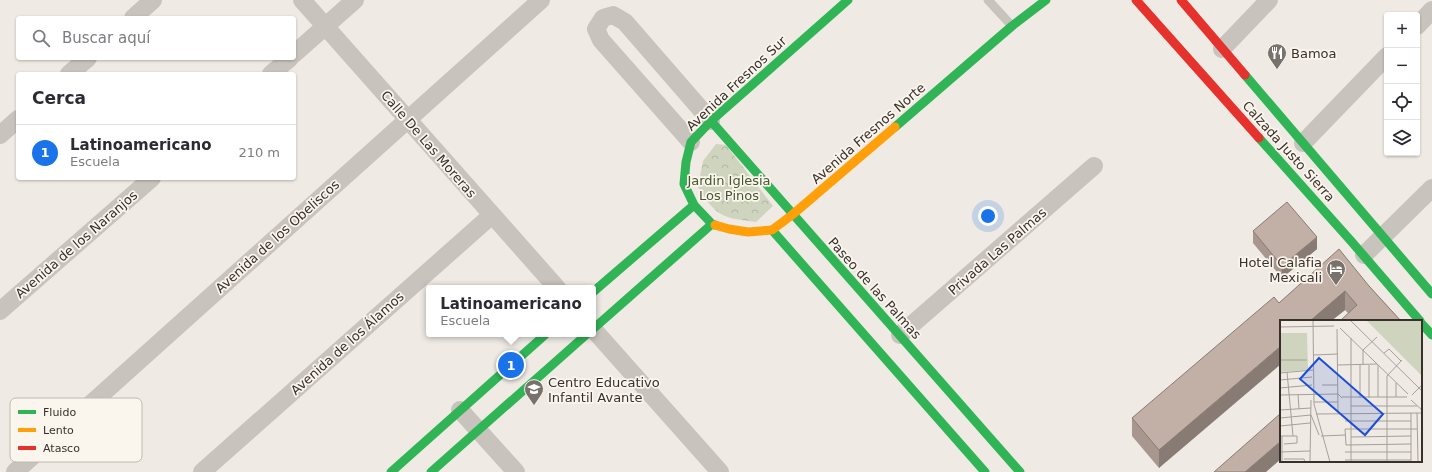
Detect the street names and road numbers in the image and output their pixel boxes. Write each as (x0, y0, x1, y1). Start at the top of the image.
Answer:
street label: Avenida Fresnos Sur (683, 33, 790, 134)
street label: Avenida Fresnos Norte (808, 80, 928, 187)
street label: Calle De Las Moreras (378, 88, 479, 201)
street label: Calzada Justo Sierra (1240, 98, 1338, 205)
street label: Avenida de los Obeliscos (212, 177, 342, 296)
street label: Avenida de los Naranjos (12, 187, 140, 301)
street label: Privada Las Palmas (945, 205, 1050, 298)
street label: Paseo de las Palmas (825, 235, 924, 342)
street label: Avenida de los Álamos (288, 289, 407, 398)

